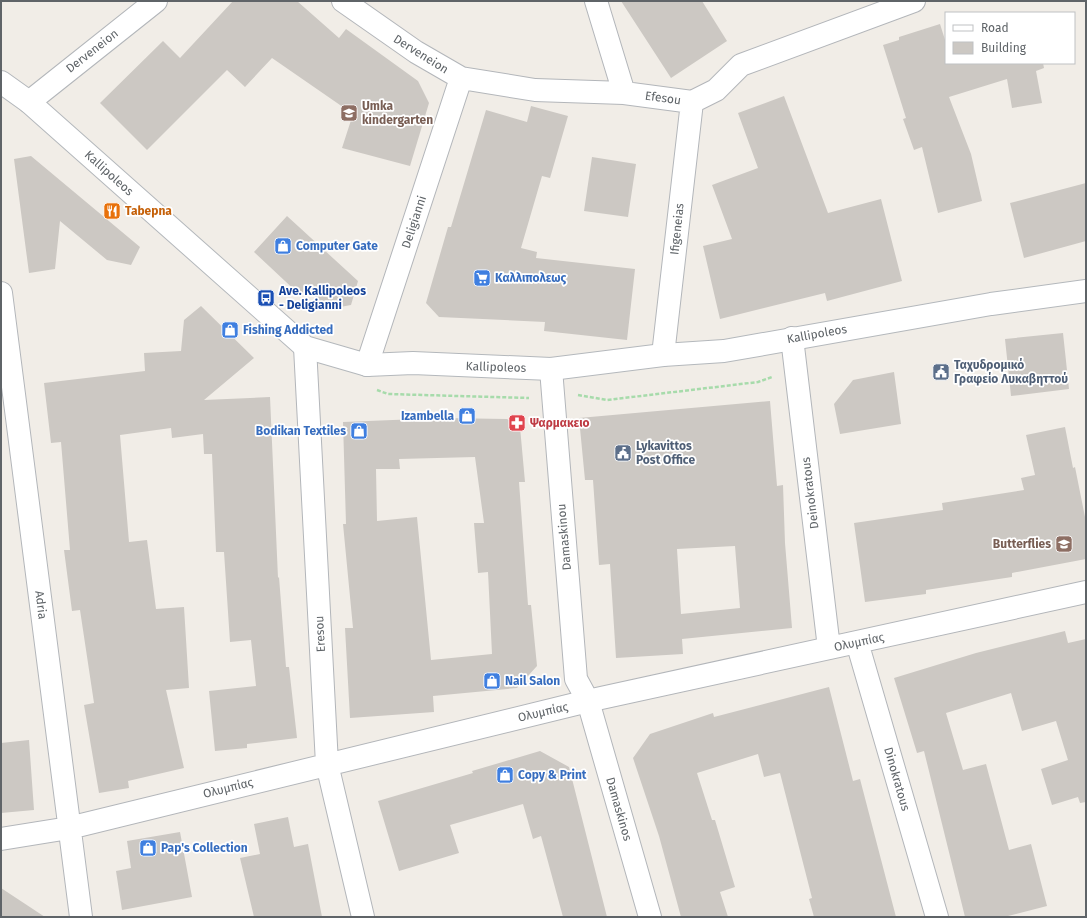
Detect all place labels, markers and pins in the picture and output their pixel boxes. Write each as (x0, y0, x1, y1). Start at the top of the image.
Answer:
place label: Umka kindergarten (362, 99, 433, 127)
school or university icon: Umka kindergarten (339, 103, 359, 123)
restaurant icon: Tabepna (102, 201, 122, 221)
place label: Tabepna (125, 204, 172, 218)
shop icon: Computer Gate (273, 236, 293, 256)
place label: Computer Gate (296, 239, 378, 253)
supermarket icon: Καλλιπολεως (472, 268, 492, 288)
place label: Καλλιπολεως (495, 271, 567, 285)
place label: Ave. Kallipoleos - Deligianni (278, 284, 366, 312)
bus stop icon: Ave. Kallipoleos - Deligianni (256, 288, 276, 308)
shop icon: Fishing Addicted (220, 320, 240, 340)
place label: Fishing Addicted (243, 323, 333, 337)
place label: Ταχυδρομικό Γραφείο Λυκαβηττού (954, 357, 1068, 386)
public building icon: Ταχυδρομικό Γραφείο Λυκαβηττού (931, 362, 951, 382)
shop icon: Izambella (457, 406, 477, 426)
place label: Izambella (401, 409, 454, 423)
pharmacy icon: Ψαρμακειο (507, 413, 527, 433)
place label: Ψαρμακειο (530, 416, 590, 430)
shop icon: Bodikan Textiles (349, 421, 369, 441)
place label: Bodikan Textiles (256, 424, 346, 438)
place label: Lykavittos Post Office (636, 439, 695, 467)
public building icon: Lykavittos Post Office (613, 443, 633, 463)
school or university icon: Butterflies (1054, 534, 1074, 554)
place label: Butterflies (993, 537, 1051, 551)
shop icon: Nail Salon (482, 671, 502, 691)
place label: Nail Salon (505, 674, 560, 688)
shop icon: Copy & Print (495, 765, 515, 785)
place label: Copy & Print (518, 768, 587, 782)
shop icon: Pap's Collection (138, 838, 158, 858)
place label: Pap's Collection (161, 841, 248, 855)

